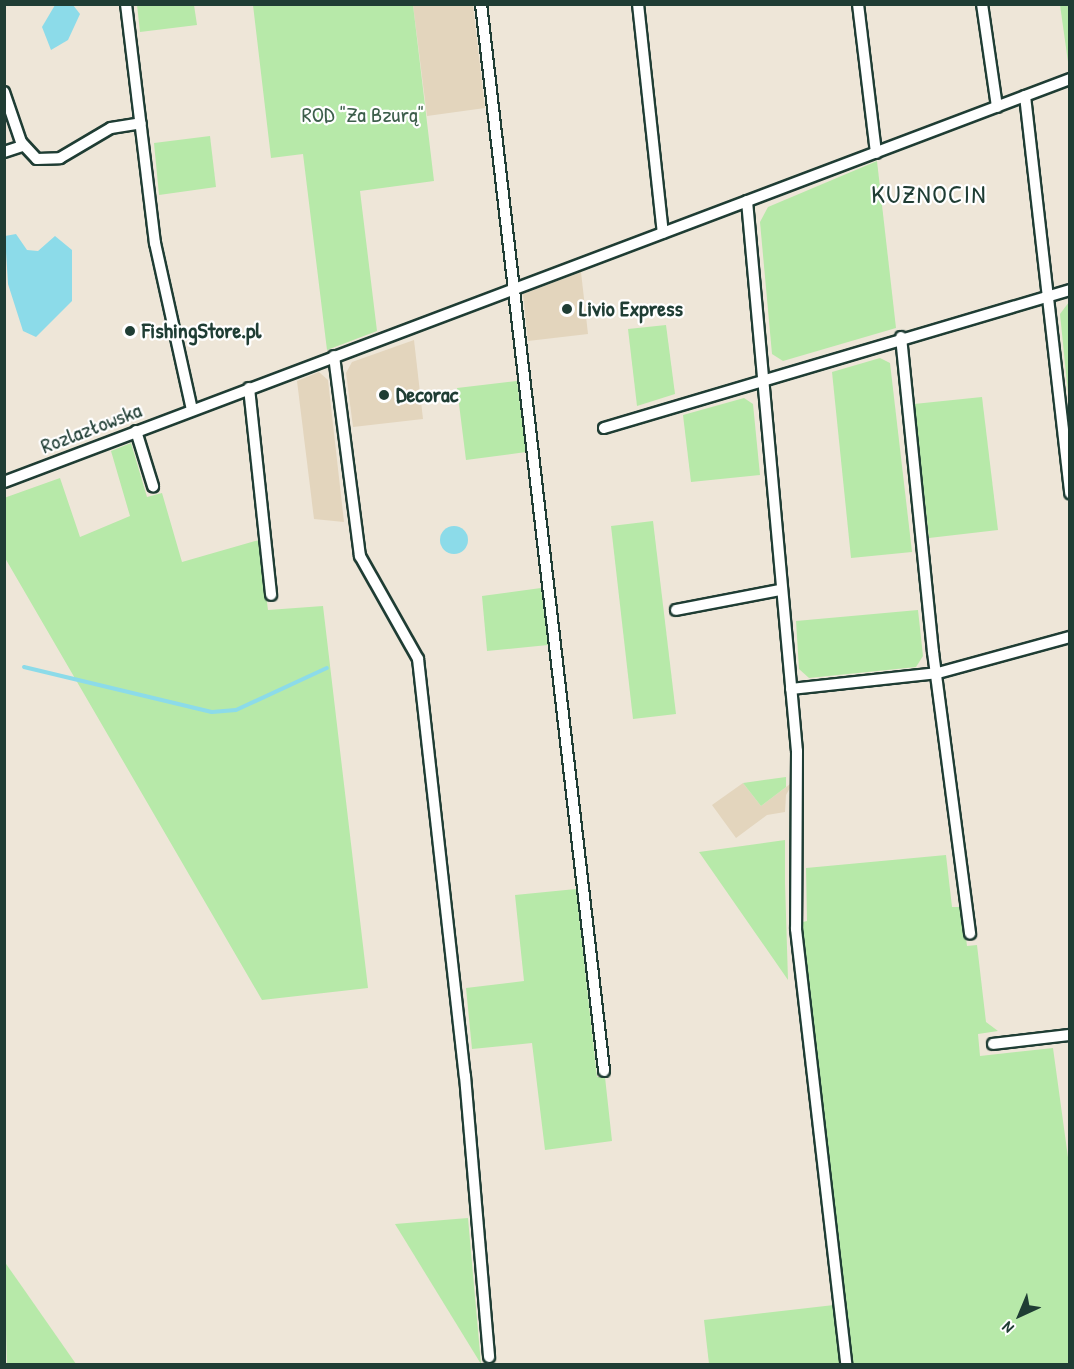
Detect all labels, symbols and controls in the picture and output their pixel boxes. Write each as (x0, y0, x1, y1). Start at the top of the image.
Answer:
park label: ROD "Za Bzurą" (302, 102, 424, 128)
district label: KUZNOCIN (871, 178, 987, 210)
place label: Livio Express (579, 296, 683, 322)
marker: Livio Express (560, 302, 574, 316)
place label: FishingStore.pl (142, 318, 261, 344)
marker: FishingStore.pl (123, 324, 137, 338)
place label: Decorac (396, 382, 458, 408)
marker: Decorac (377, 388, 391, 402)
street label: Rozlazłowska (37, 397, 145, 459)
north arrow (990, 1285, 1050, 1345)
text: N (997, 1317, 1018, 1339)

